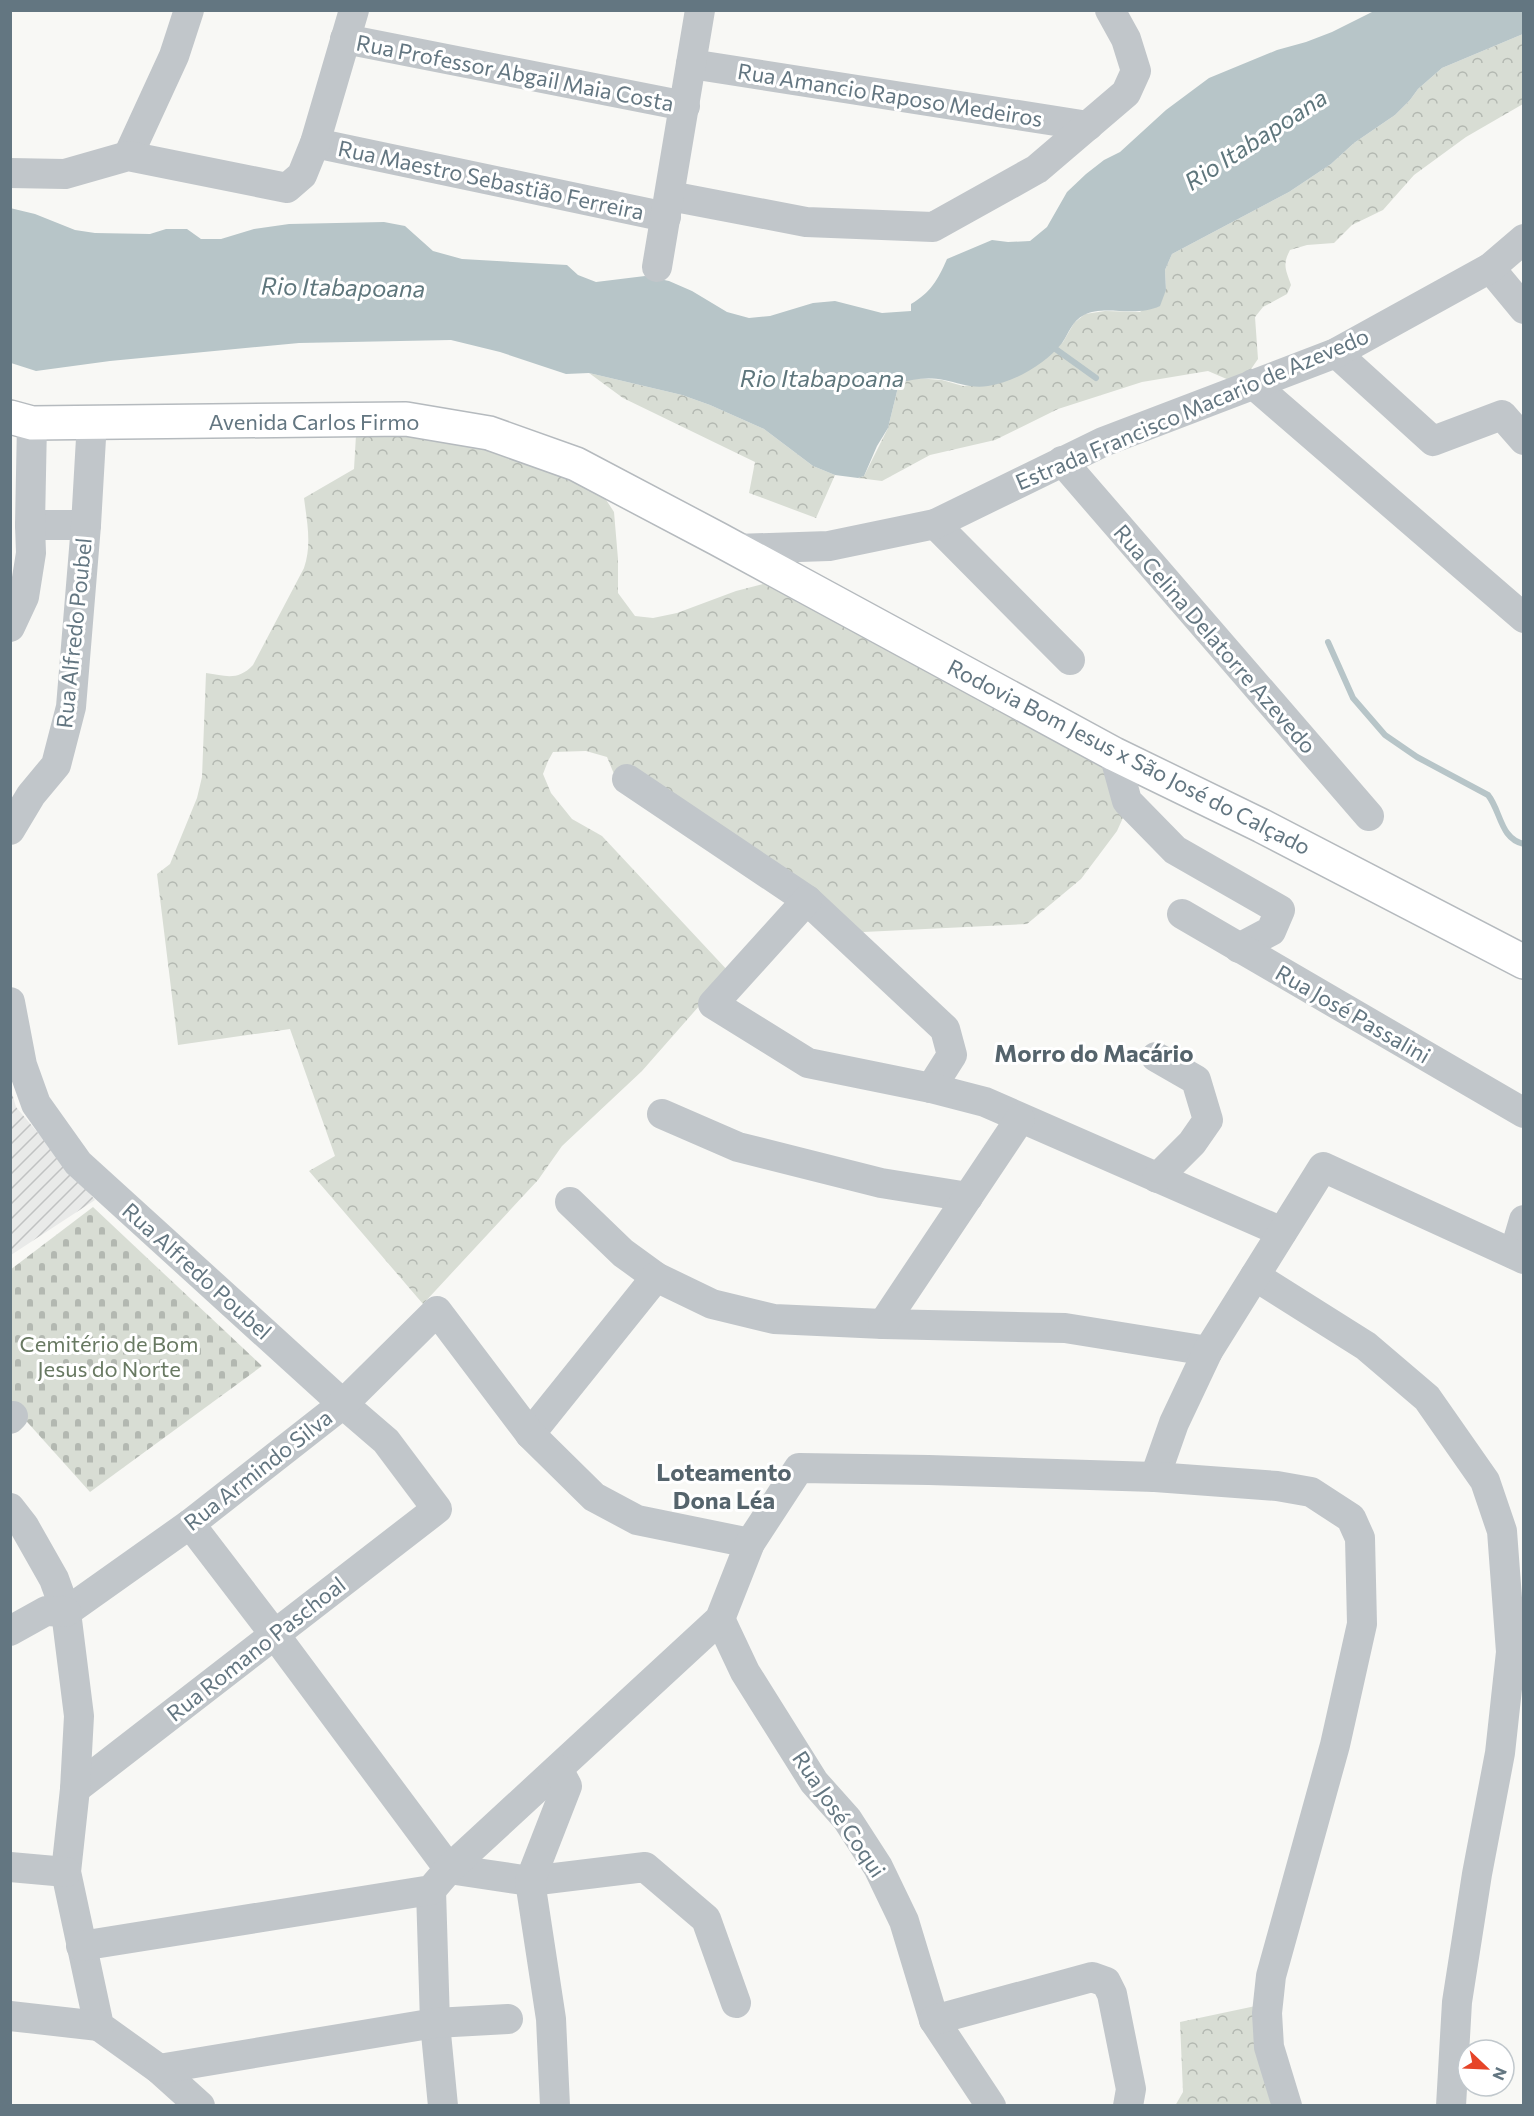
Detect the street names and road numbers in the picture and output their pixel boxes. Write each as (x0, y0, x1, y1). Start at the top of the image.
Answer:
street label: Rua Professor Abgail Maia Costa (354, 28, 676, 117)
street label: Rua Amancio Raposo Medeiros (736, 57, 1045, 132)
street label: Rua Maestro Sebastião Ferreira (336, 134, 647, 225)
street label: Estrada Francisco Macario de Azevedo (1011, 322, 1372, 495)
street label: Avenida Carlos Firmo (208, 408, 420, 435)
street label: Rua Celina Delatorre Azevedo (1109, 519, 1322, 759)
street label: Rua Alfredo Poubel (50, 536, 97, 729)
street label: Rodovia Bom Jesus x São José do Calçado (943, 653, 1315, 860)
street label: Rua José Passalini (1271, 958, 1435, 1069)
street label: Rua Alfredo Poubel (117, 1197, 277, 1345)
street label: Rua Armindo Silva (178, 1403, 337, 1536)
street label: Rua Romano Paschoal (161, 1570, 350, 1727)
street label: Rua José Coqui (787, 1745, 892, 1882)

